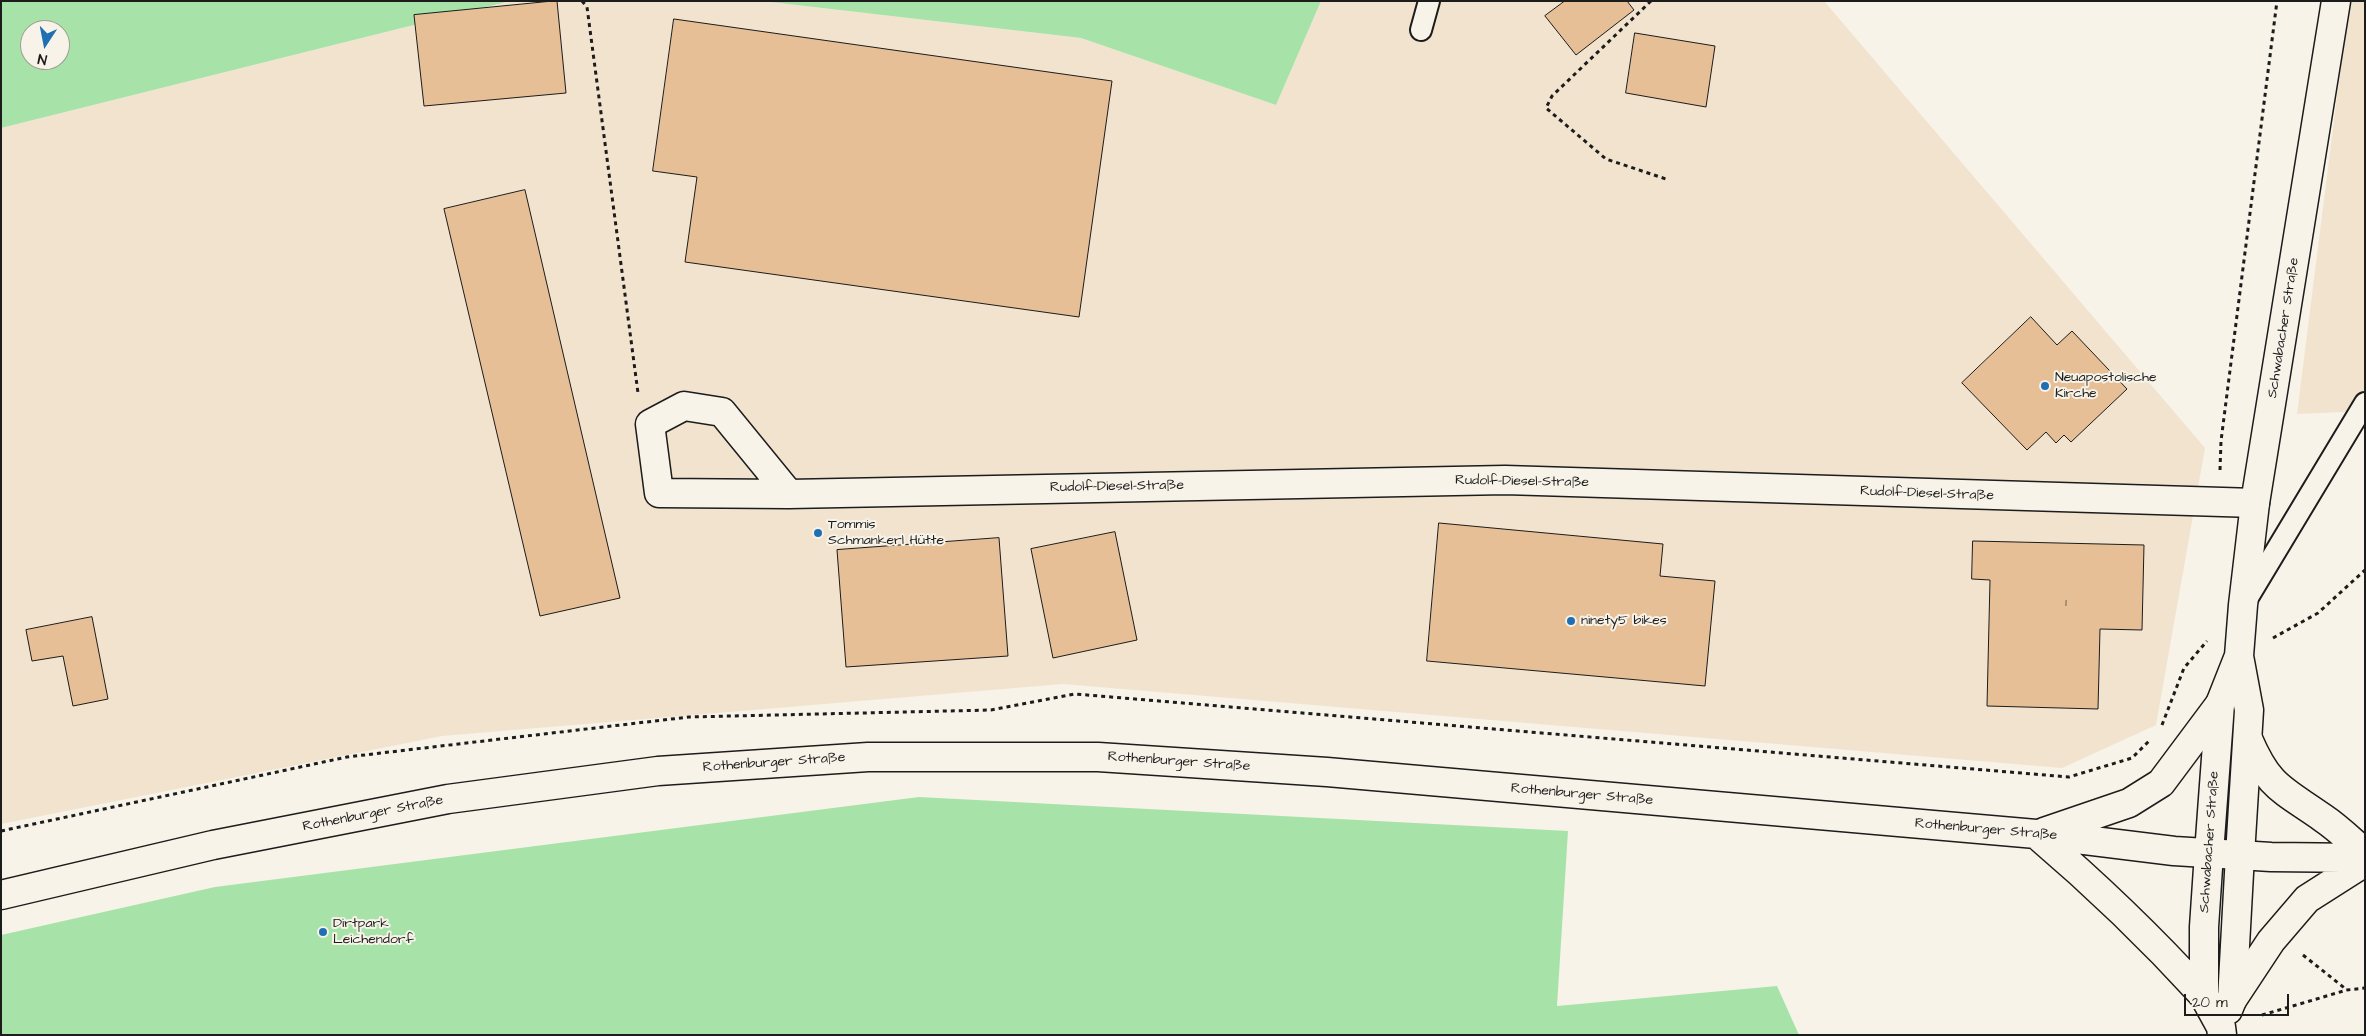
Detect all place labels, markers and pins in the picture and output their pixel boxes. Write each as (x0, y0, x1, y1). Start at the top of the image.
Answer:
place label: Neuapostolische Kirche (2055, 370, 2157, 402)
marker: Neuapostolische Kirche (2039, 380, 2051, 392)
place label: Tommis Schmankerl Hütte (828, 517, 944, 550)
marker: Tommis Schmankerl Hütte (812, 527, 824, 539)
place label: ninety5 bikes (1581, 613, 1667, 629)
marker: ninety5 bikes (1565, 615, 1577, 627)
place label: Dirtpark Leichendorf (333, 916, 414, 949)
marker: Dirtpark Leichendorf (317, 926, 329, 938)

